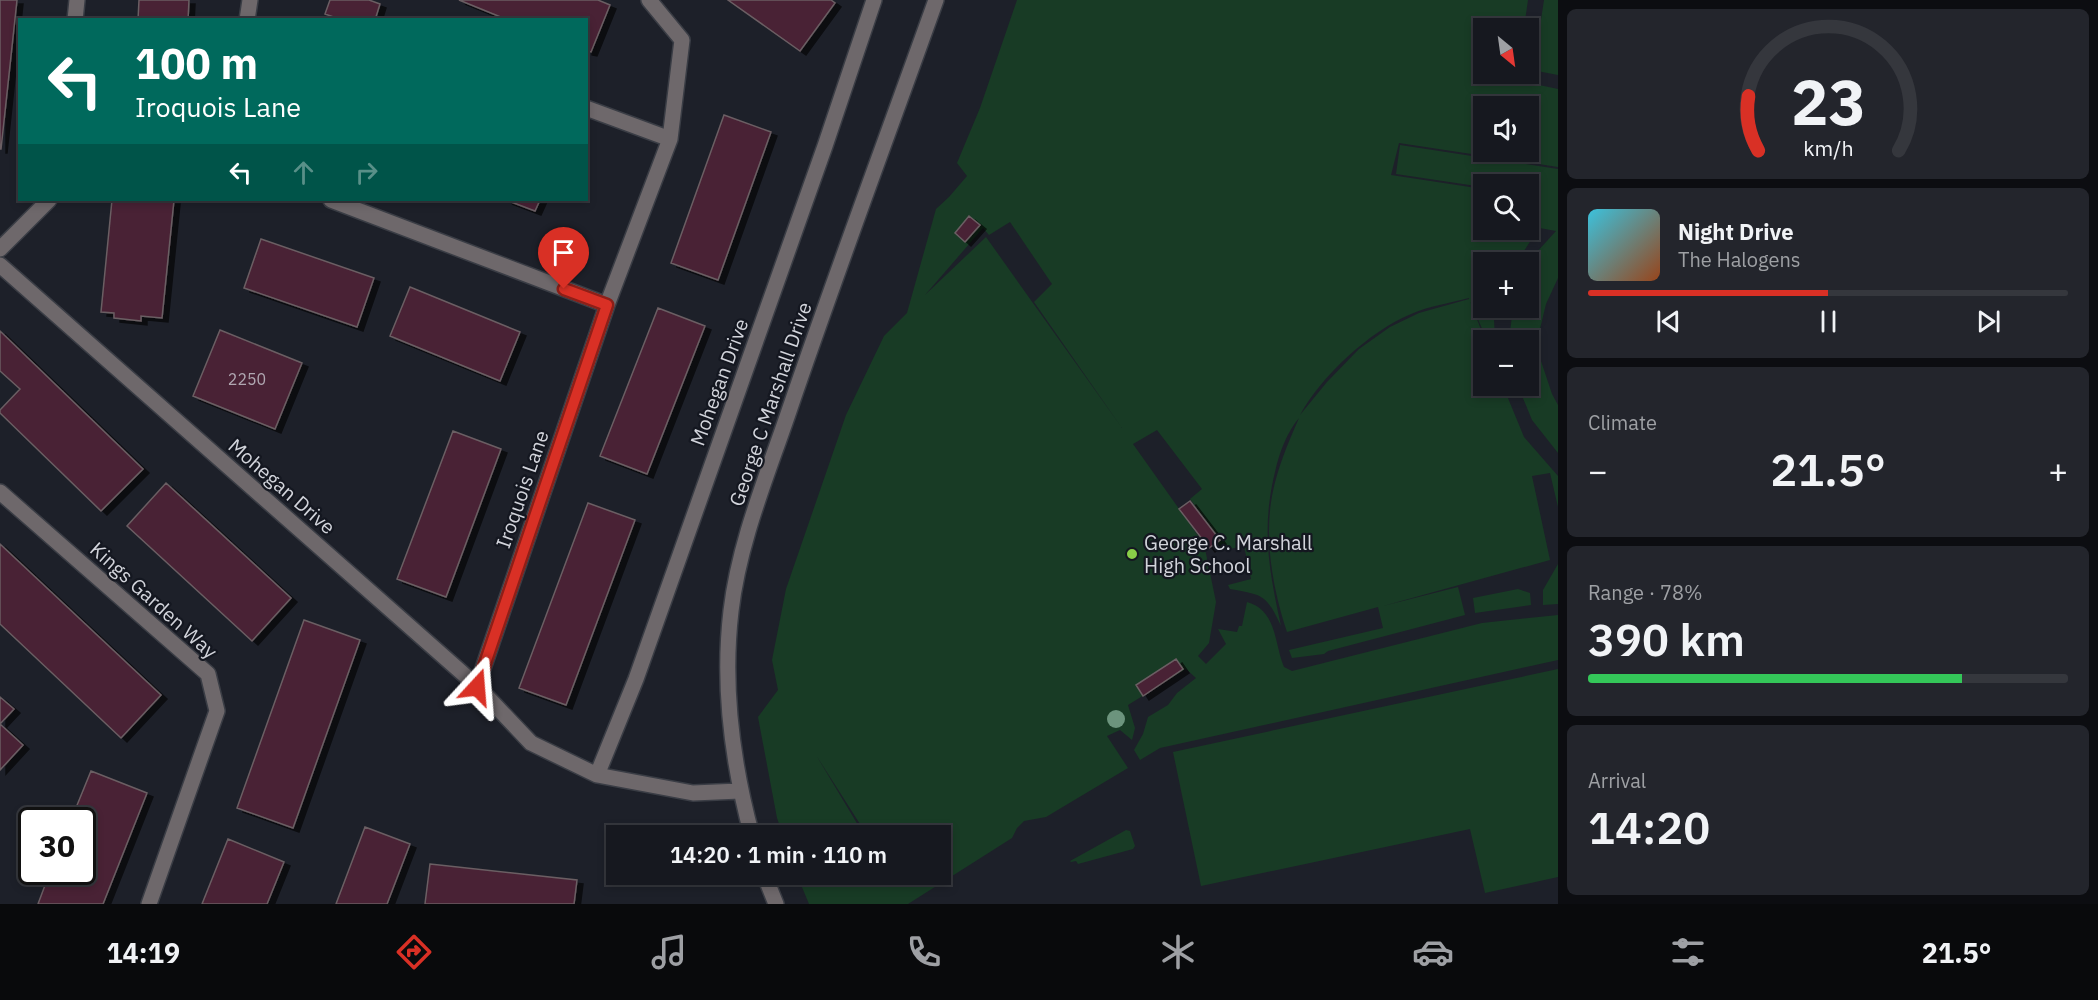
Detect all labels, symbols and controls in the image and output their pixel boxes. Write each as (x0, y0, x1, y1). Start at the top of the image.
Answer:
north arrow (1473, 18, 1539, 84)
map controls (1473, 18, 1539, 396)
text: 100 m (135, 36, 258, 91)
icon: left (36, 42, 114, 120)
text: 23 (1791, 61, 1865, 142)
text: Iroquois Lane (135, 89, 301, 124)
button: sound (1473, 96, 1539, 162)
text: km/h (1803, 134, 1853, 162)
icon: left (224, 156, 257, 189)
icon: ahead (287, 156, 320, 189)
icon: right (350, 156, 383, 189)
button: search (1473, 174, 1539, 240)
text: Night Drive (1678, 217, 1794, 246)
pin (538, 227, 589, 289)
icon: arrive (547, 236, 580, 269)
text: The Halogens (1678, 246, 1800, 273)
button: + (1473, 252, 1539, 318)
street label: George C Marshall Drive (722, 298, 818, 510)
icon: previous (1652, 305, 1685, 338)
icon: pause (1812, 305, 1845, 338)
icon: next (1972, 305, 2005, 338)
street label: Mohegan Drive (683, 315, 755, 449)
button: − (1473, 330, 1539, 396)
house number: 2250 (228, 369, 266, 389)
text: Climate (1588, 409, 1657, 436)
street label: Iroquois Lane (489, 426, 555, 552)
street label: Mohegan Drive (223, 432, 341, 540)
text: 21.5° (1770, 440, 1886, 498)
text: − (1588, 449, 1608, 492)
text: + (2048, 449, 2068, 492)
place label: George C. Marshall High School (1144, 529, 1313, 579)
street label: Kings Garden Way (85, 536, 224, 664)
marker: George C. Marshall High School (1125, 547, 1139, 561)
text: Range · 78% (1588, 579, 1703, 606)
text: 390 km (1588, 610, 1745, 668)
position arrow (445, 655, 509, 719)
text: Arrival (1588, 767, 1646, 794)
text: 14:20 (1588, 798, 1710, 856)
speed limit sign: 30 (18, 807, 96, 885)
text: 14:20 · 1 min · 110 m (670, 840, 887, 869)
icon: directions (393, 931, 435, 973)
icon: music (648, 931, 690, 973)
icon: phone (903, 931, 945, 973)
icon: climate (1157, 931, 1199, 973)
icon: car (1412, 931, 1454, 973)
icon: filters (1667, 931, 1709, 973)
text: 14:19 (106, 935, 180, 970)
text: 21.5° (1922, 935, 1991, 970)

